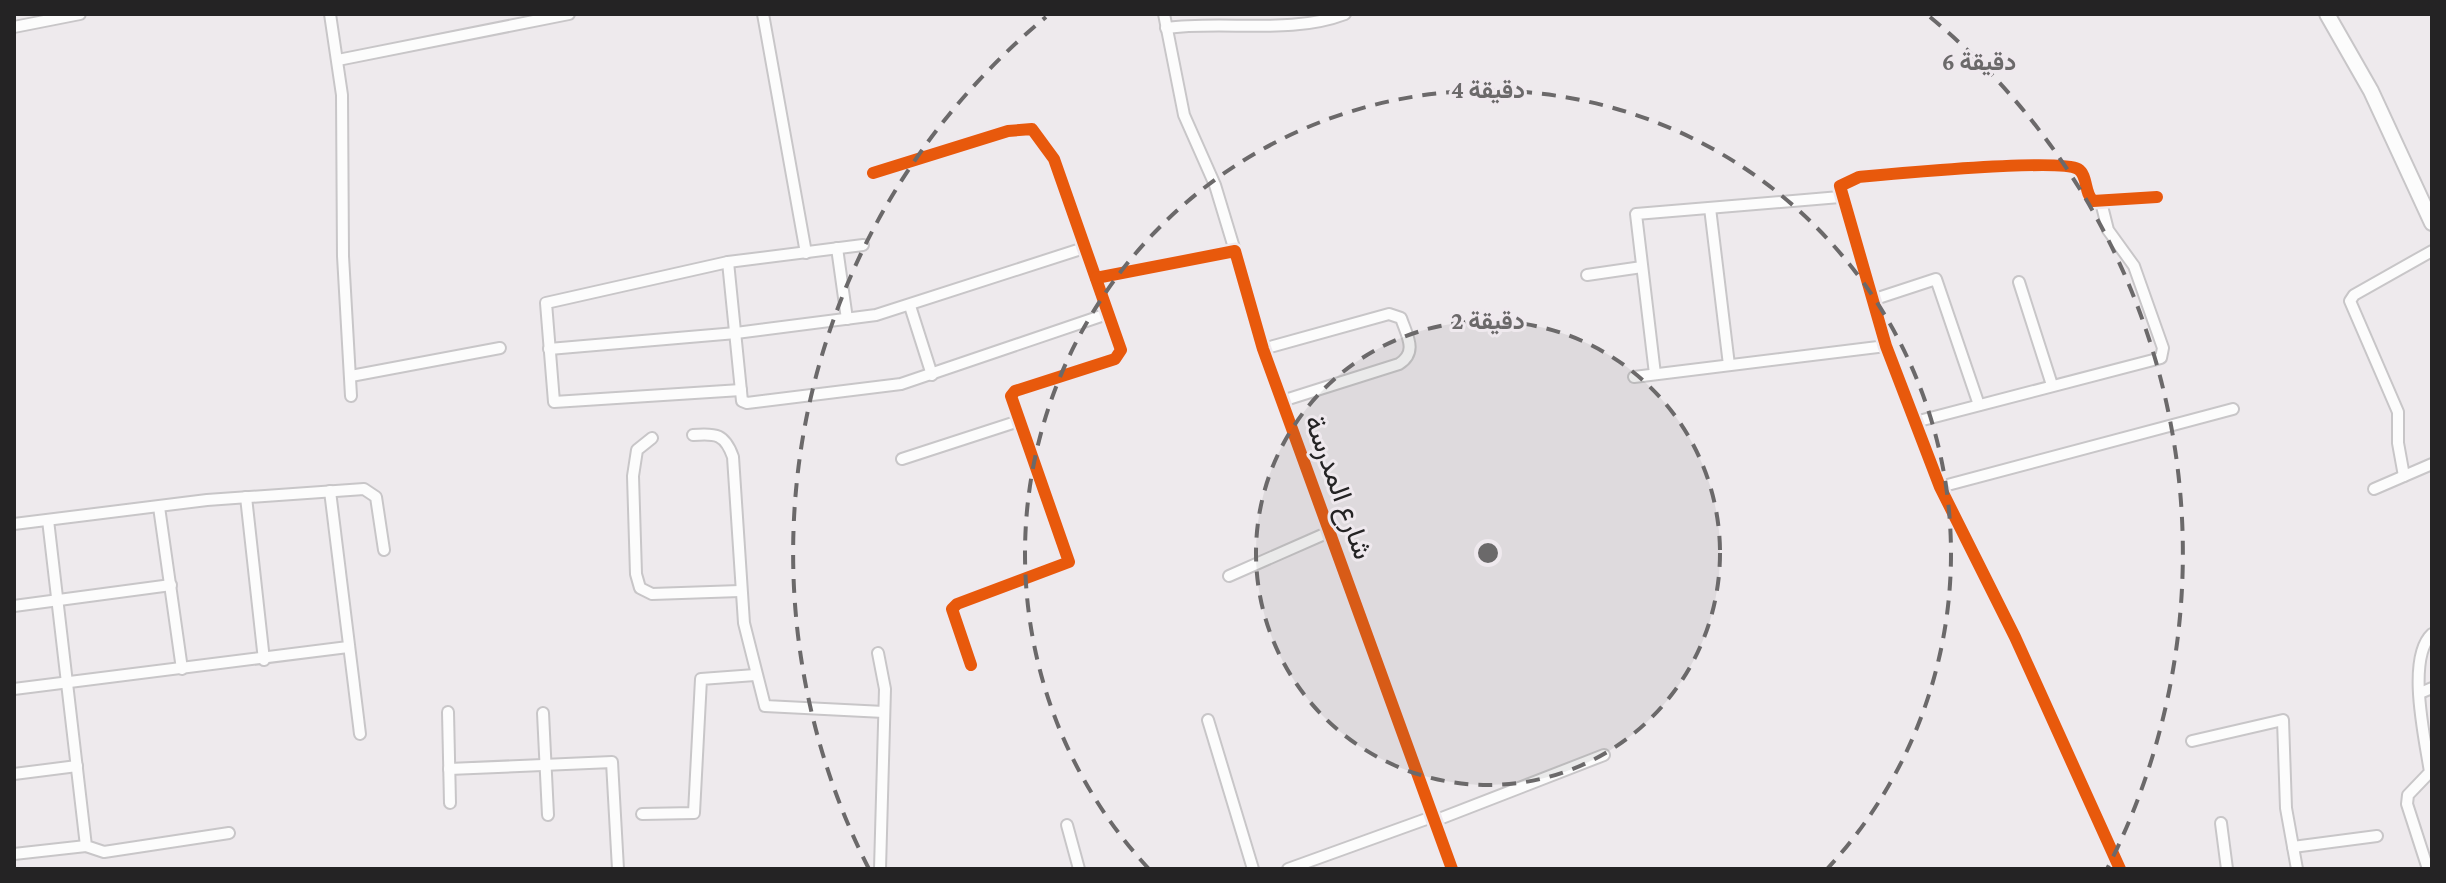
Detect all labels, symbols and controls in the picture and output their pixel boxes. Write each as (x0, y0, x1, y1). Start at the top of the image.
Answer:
text: 6 دقيقة (1942, 48, 2016, 76)
text: 4 دقيقة (1451, 76, 1525, 104)
text: 2 دقيقة (1451, 307, 1525, 335)
street label: شارع المدرسة (1296, 411, 1379, 564)
centre of rings (1474, 539, 1502, 567)

